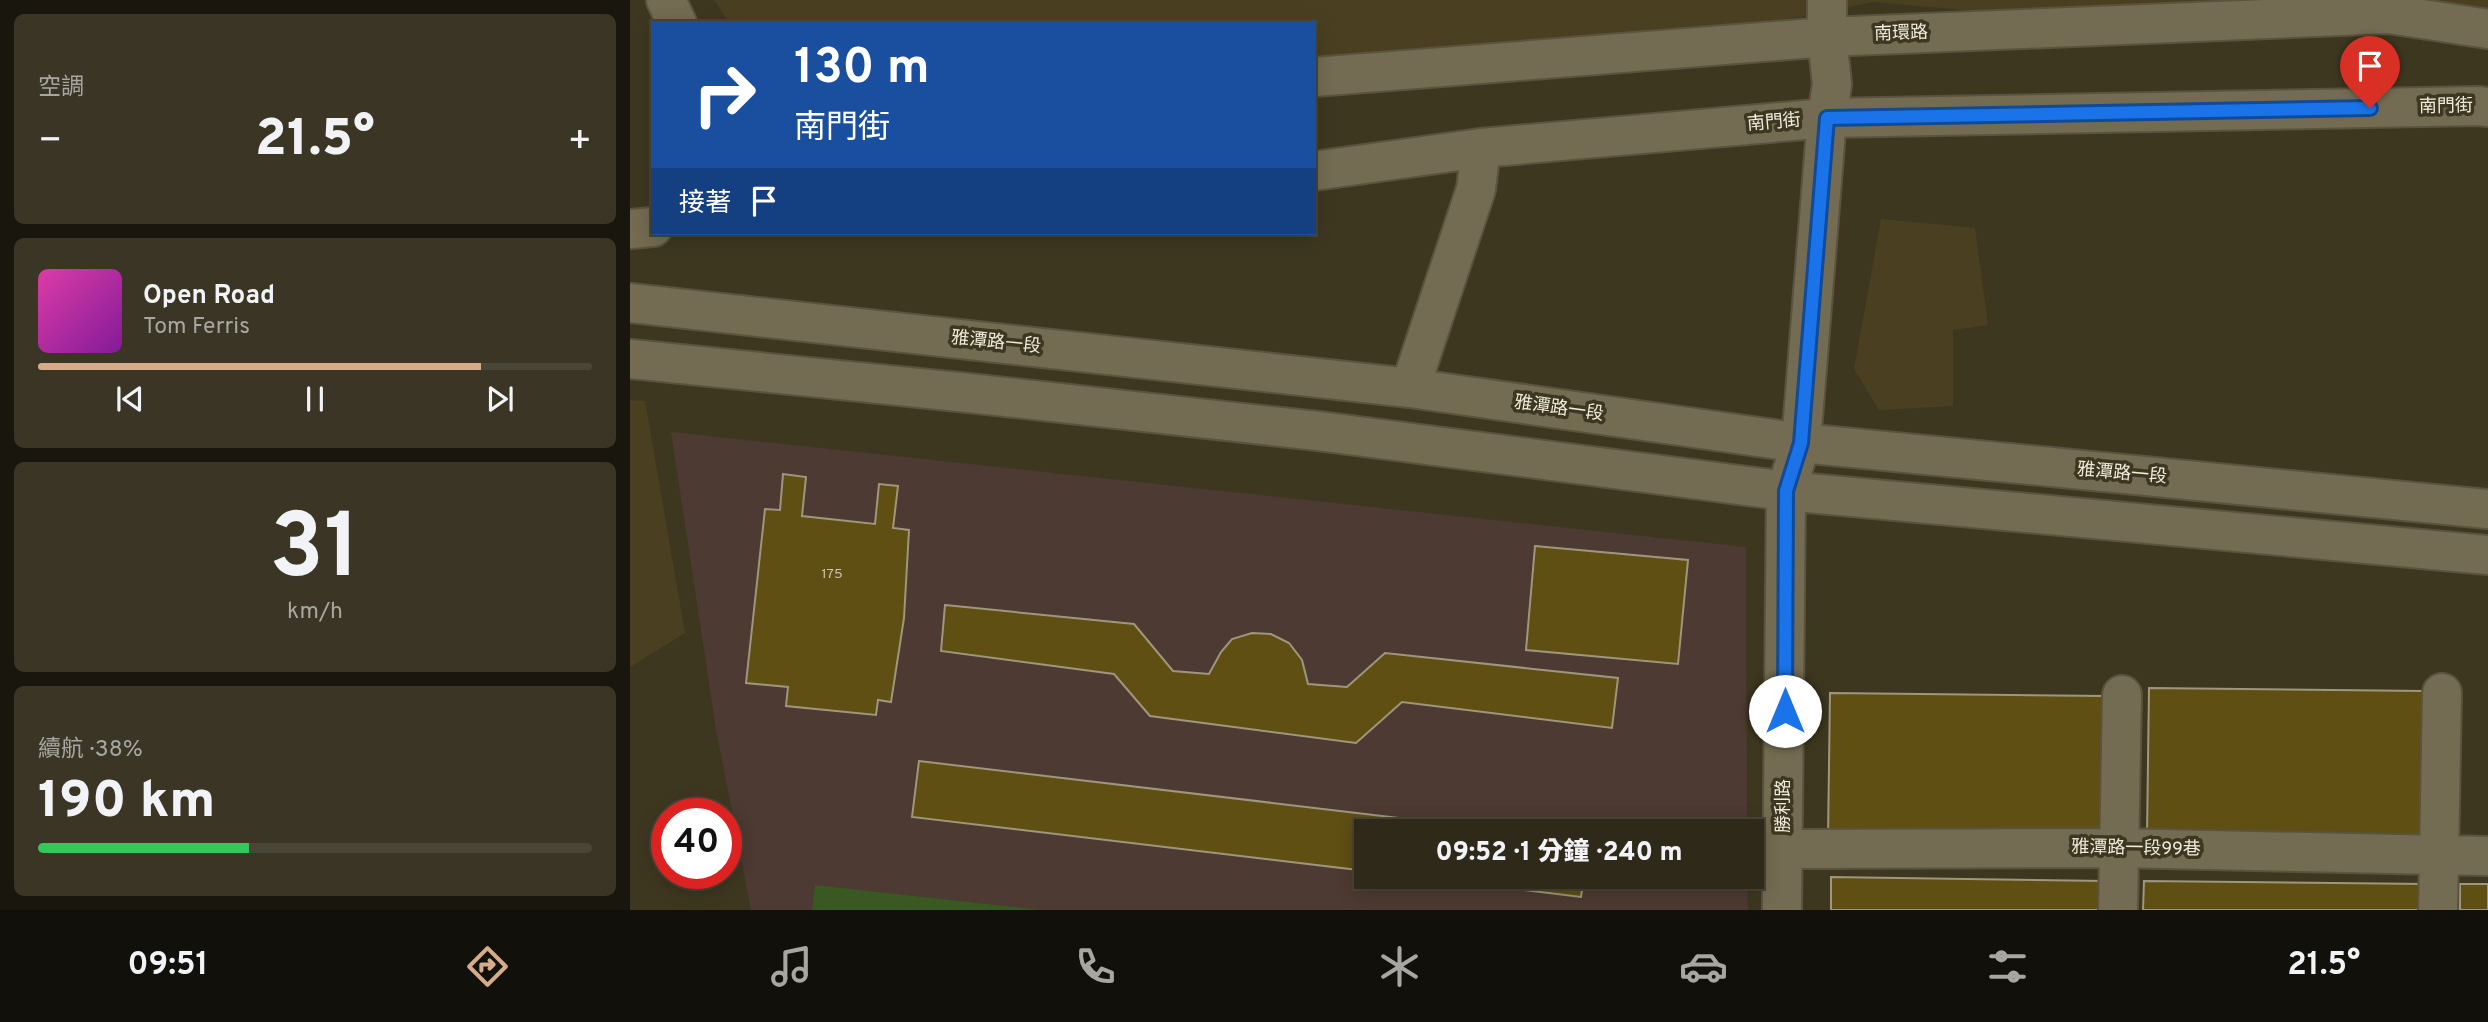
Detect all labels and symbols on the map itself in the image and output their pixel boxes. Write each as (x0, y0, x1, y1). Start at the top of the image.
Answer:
street label: 南環路 (1874, 22, 1928, 46)
pin (2340, 36, 2400, 108)
street label: 南門街 (2419, 95, 2473, 119)
street label: 南門街 (1746, 109, 1802, 137)
street label: 雅潭路一段 (950, 327, 1042, 359)
street label: 雅潭路一段 (1513, 391, 1605, 427)
street label: 雅潭路一段 (2076, 459, 2168, 489)
house number: 175 (821, 566, 843, 583)
position arrow (1748, 674, 1822, 748)
street label: 勝利路 (1773, 779, 1796, 833)
speed limit sign: 40 (651, 798, 742, 889)
street label: 雅潭路一段99巷 (2071, 836, 2201, 862)

